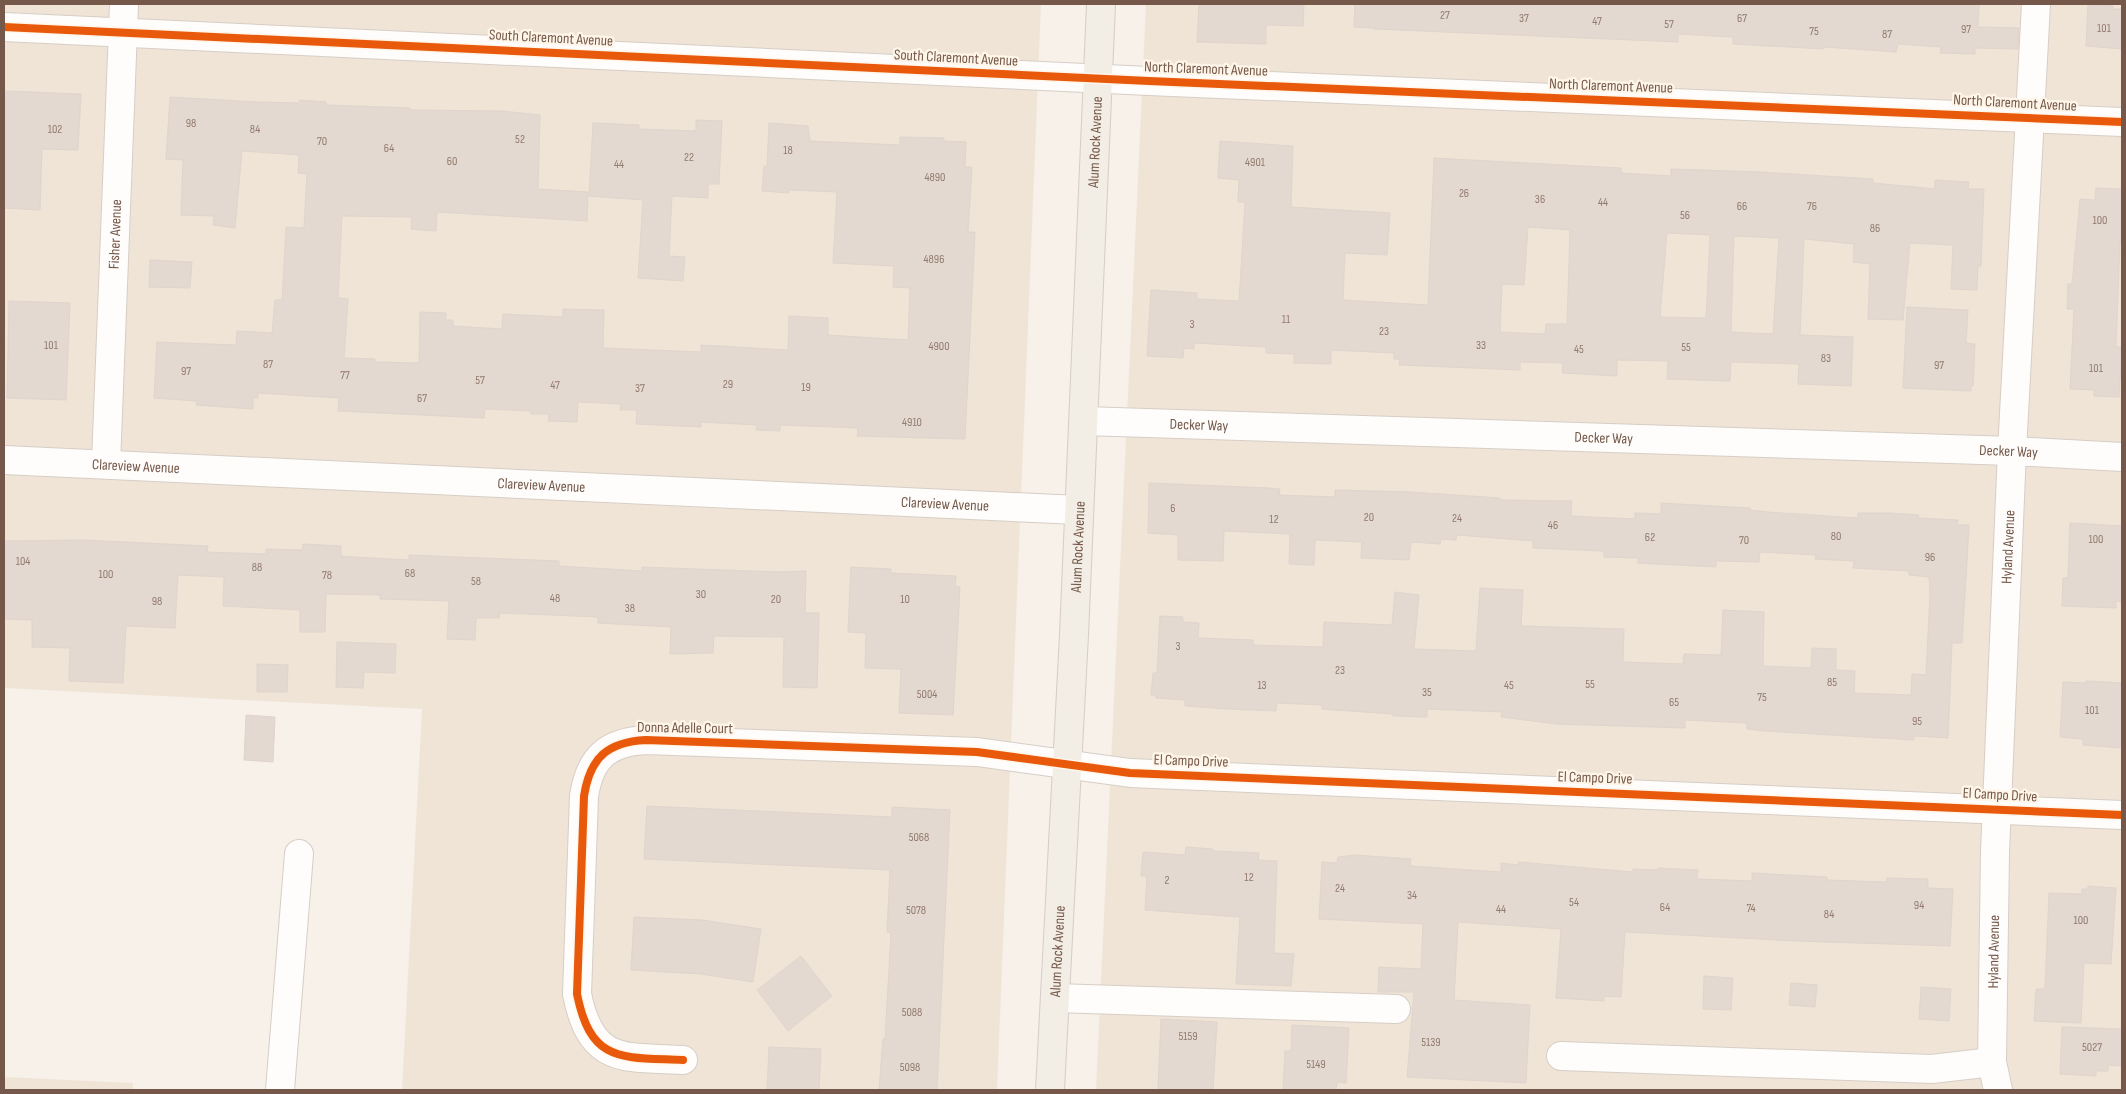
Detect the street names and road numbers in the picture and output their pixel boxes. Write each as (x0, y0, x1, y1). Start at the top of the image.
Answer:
street label: South Claremont Avenue (488, 25, 614, 51)
street label: South Claremont Avenue (893, 45, 1019, 71)
street label: North Claremont Avenue (1144, 57, 1268, 81)
street label: North Claremont Avenue (1549, 74, 1673, 98)
street label: North Claremont Avenue (1953, 90, 2077, 116)
street label: Alum Rock Avenue (1084, 96, 1107, 189)
street label: Fisher Avenue (104, 199, 126, 270)
street label: Decker Way (1169, 414, 1229, 435)
street label: Decker Way (1574, 427, 1633, 448)
street label: Decker Way (1979, 440, 2038, 462)
street label: Clareview Avenue (91, 455, 180, 478)
street label: Clareview Avenue (497, 473, 586, 497)
street label: Clareview Avenue (901, 492, 989, 515)
street label: Alum Rock Avenue (1066, 501, 1089, 594)
street label: Hyland Avenue (1997, 510, 2019, 584)
street label: Donna Adelle Court (637, 718, 733, 738)
street label: El Campo Drive (1153, 750, 1229, 772)
street label: El Campo Drive (1557, 767, 1633, 789)
street label: El Campo Drive (1962, 784, 2038, 806)
street label: Alum Rock Avenue (1045, 905, 1069, 998)
street label: Hyland Avenue (1984, 915, 2004, 989)

